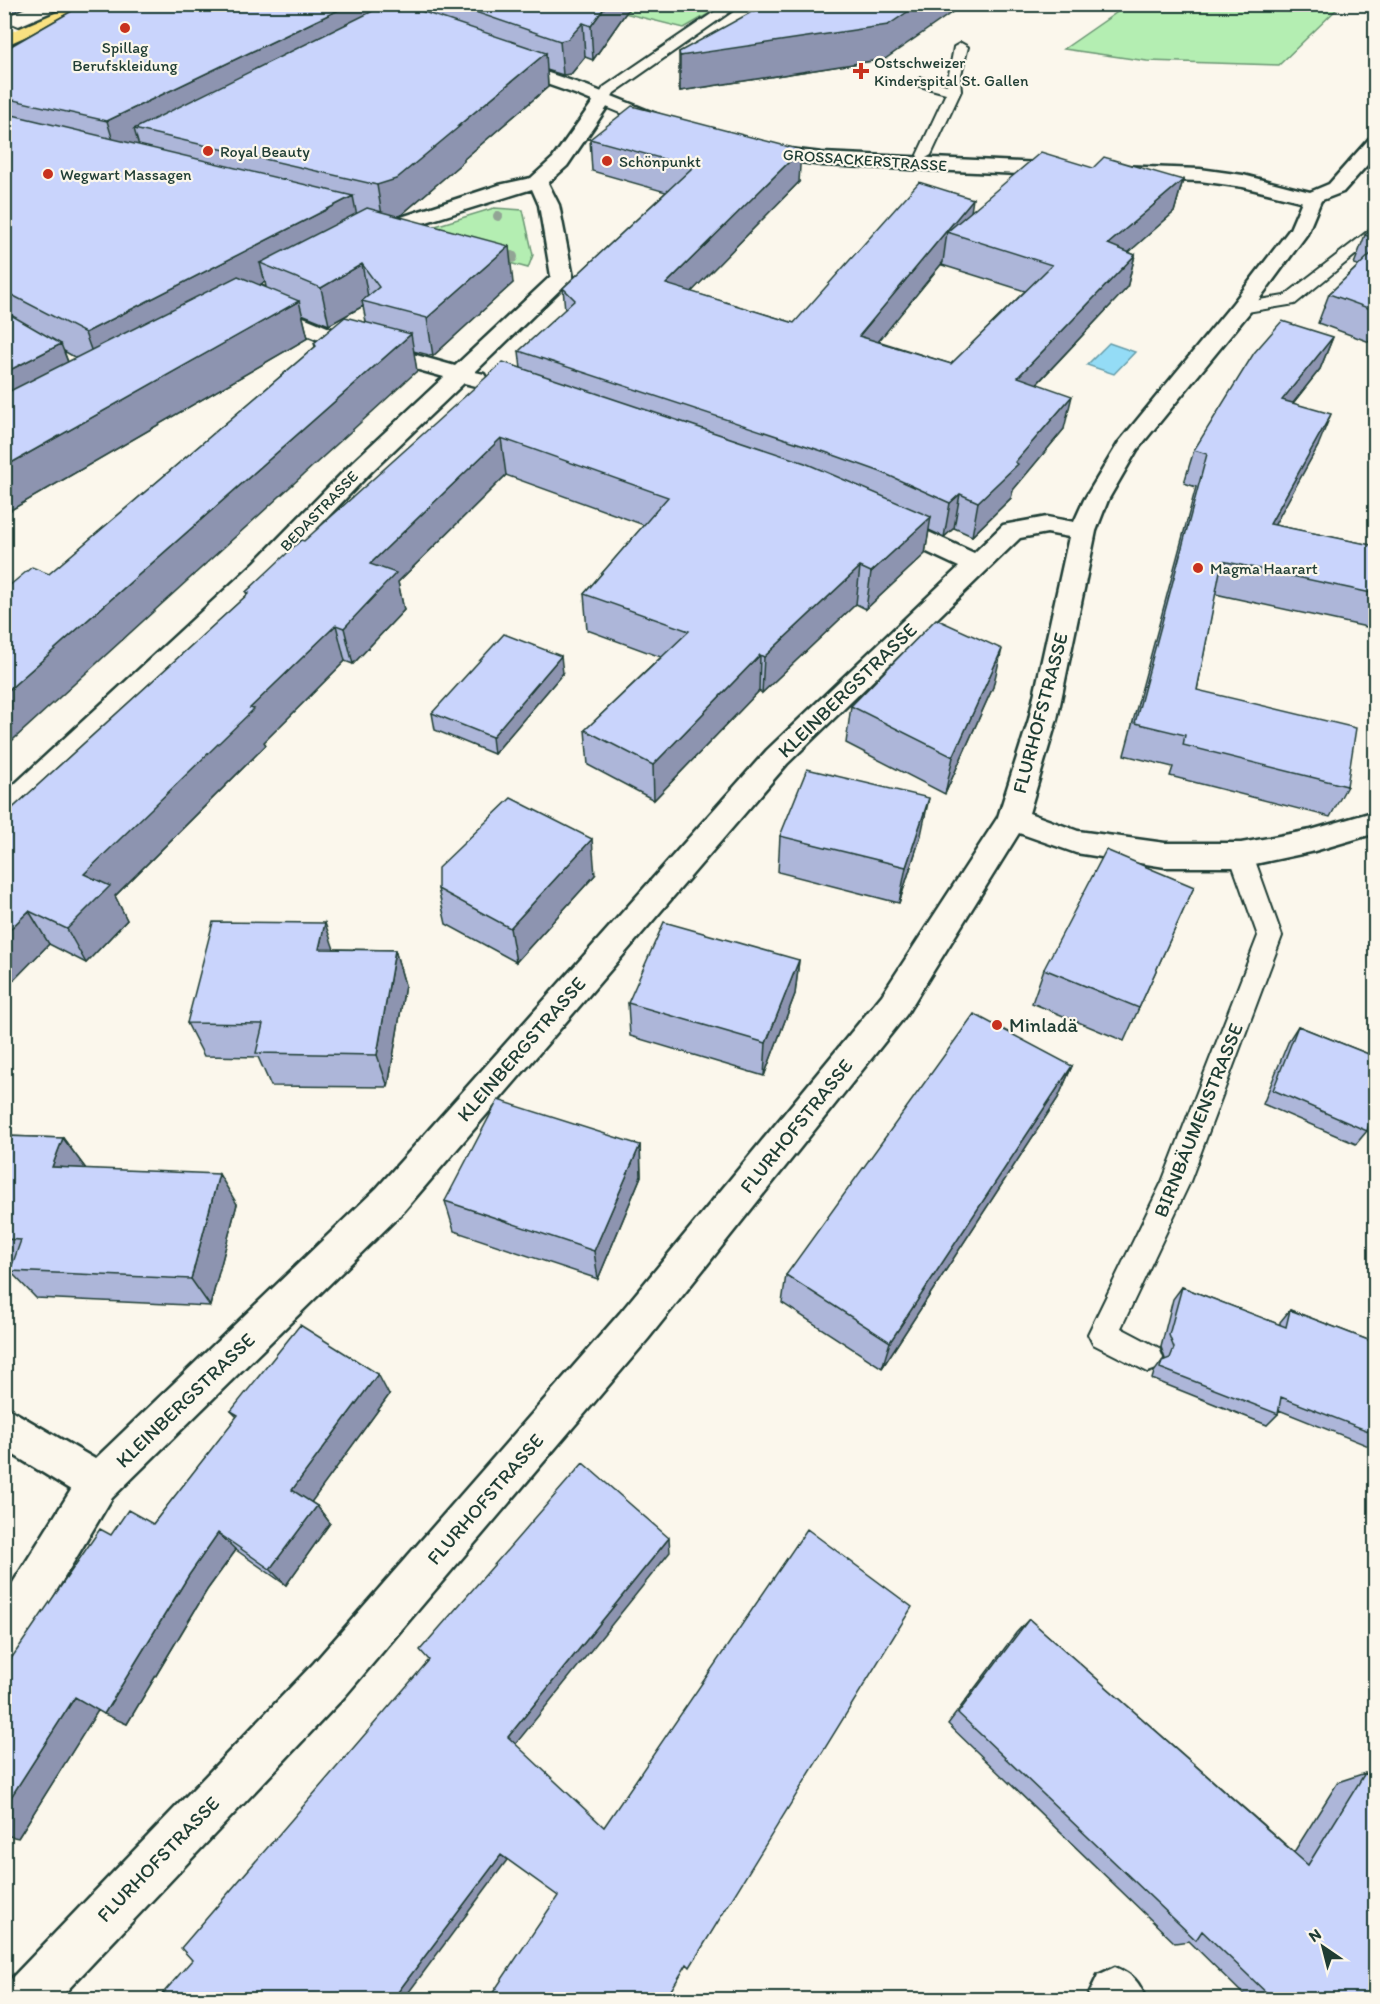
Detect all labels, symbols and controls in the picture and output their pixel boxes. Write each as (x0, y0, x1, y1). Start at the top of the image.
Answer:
marker: Spillag Berufskleidung (118, 21, 132, 35)
place label: Spillag Berufskleidung (72, 38, 179, 75)
place label: Ostschweizer Kinderspital St. Gallen (874, 53, 1029, 90)
marker: Ostschweizer Kinderspital St. Gallen (852, 62, 870, 80)
place label: Royal Beauty (220, 142, 310, 161)
marker: Royal Beauty (201, 144, 215, 158)
street label: GROSSACKERSTRASSE (782, 145, 948, 175)
place label: Schönpunkt (619, 152, 701, 171)
marker: Schönpunkt (600, 154, 614, 168)
place label: Wegwart Massagen (60, 165, 192, 184)
marker: Wegwart Massagen (41, 167, 55, 181)
street label: BEDASTRASSE (276, 467, 362, 555)
place label: Magma Haarart (1210, 559, 1318, 578)
marker: Magma Haarart (1191, 561, 1205, 575)
street label: KLEINBERGSTRASSE (772, 617, 922, 763)
street label: FLURHOFSTRASSE (1007, 630, 1073, 796)
street label: KLEINBERGSTRASSE (452, 972, 590, 1126)
place label: Minladä (1009, 1013, 1079, 1037)
marker: Minladä (990, 1018, 1004, 1032)
street label: BIRNBÄUMENSTRASSE (1148, 1019, 1248, 1221)
street label: FLURHOFSTRASSE (735, 1054, 857, 1198)
street label: KLEINBERGSTRASSE (110, 1327, 260, 1473)
street label: FLURHOFSTRASSE (422, 1429, 548, 1569)
street label: FLURHOFSTRASSE (92, 1791, 224, 1927)
north arrow (1293, 1917, 1353, 1977)
text: N (1305, 1924, 1325, 1946)

